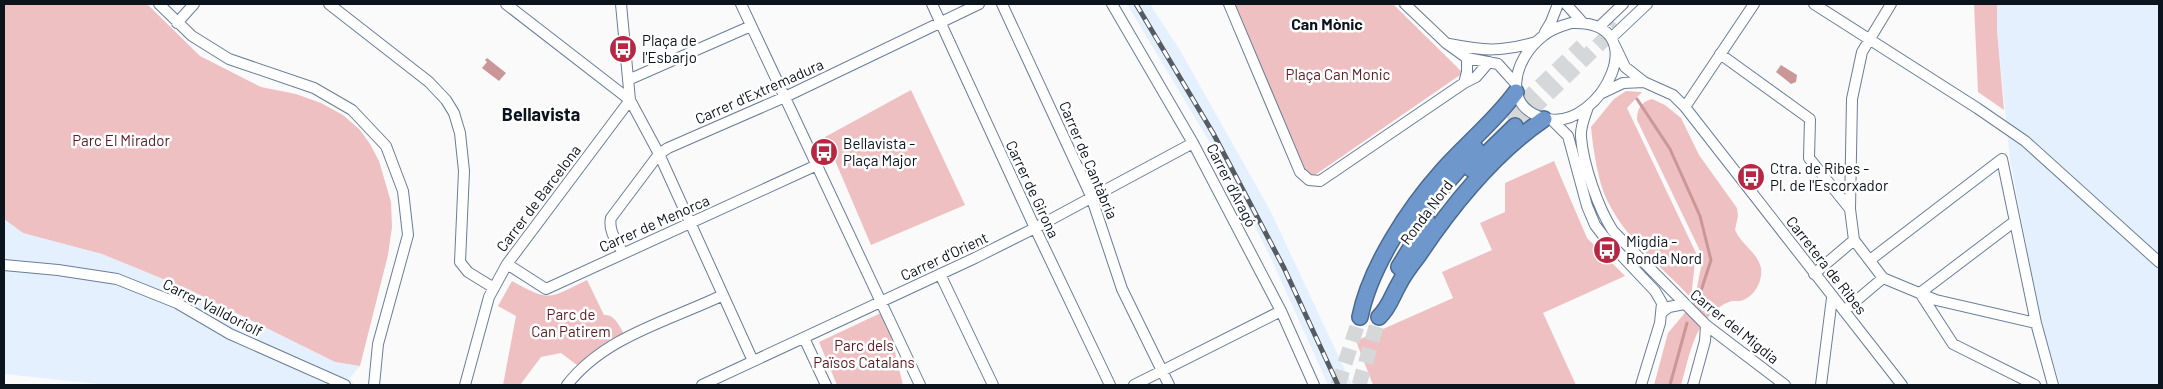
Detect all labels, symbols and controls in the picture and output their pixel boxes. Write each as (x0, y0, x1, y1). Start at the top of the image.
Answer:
district label: Can Mònic (1291, 14, 1363, 33)
place label: Plaça de l'Esbarjo (642, 31, 697, 66)
bus stop icon: Plaça de l'Esbarjo (608, 34, 638, 64)
street label: Carrer d'Extremadura (692, 55, 826, 127)
park label: Plaça Can Monic (1286, 65, 1391, 83)
street label: Carrer de Cantàbria (1056, 98, 1122, 222)
district label: Bellavista (502, 103, 580, 125)
park label: Parc El Mirador (72, 131, 170, 149)
place label: Bellavista - Plaça Major (843, 134, 918, 169)
bus stop icon: Bellavista - Plaça Major (809, 137, 839, 167)
street label: Carrer de Girona (1003, 137, 1063, 241)
street label: Carrer d'Aragó (1203, 140, 1261, 230)
street label: Carrer de Barcelona (492, 141, 584, 255)
place label: Ctra. de Ribes - Pl. de l'Escorxador (1770, 159, 1889, 194)
bus stop icon: Ctra. de Ribes - Pl. de l'Escorxador (1736, 162, 1766, 192)
street label: Ronda Nord (1396, 176, 1456, 248)
street label: Carrer de Menorca (596, 191, 712, 255)
street label: Carretera de Ribes (1783, 212, 1871, 318)
street label: Carrer d'Orient (897, 228, 991, 284)
place label: Migdia - Ronda Nord (1626, 232, 1702, 267)
bus stop icon: Migdia - Ronda Nord (1592, 235, 1622, 265)
street label: Carrer Valldoriolf (160, 274, 266, 340)
street label: Carrer del Migdia (1687, 285, 1783, 367)
park label: Parc de Can Patirem (531, 305, 611, 340)
park label: Parc dels Països Catalans (813, 336, 915, 371)

